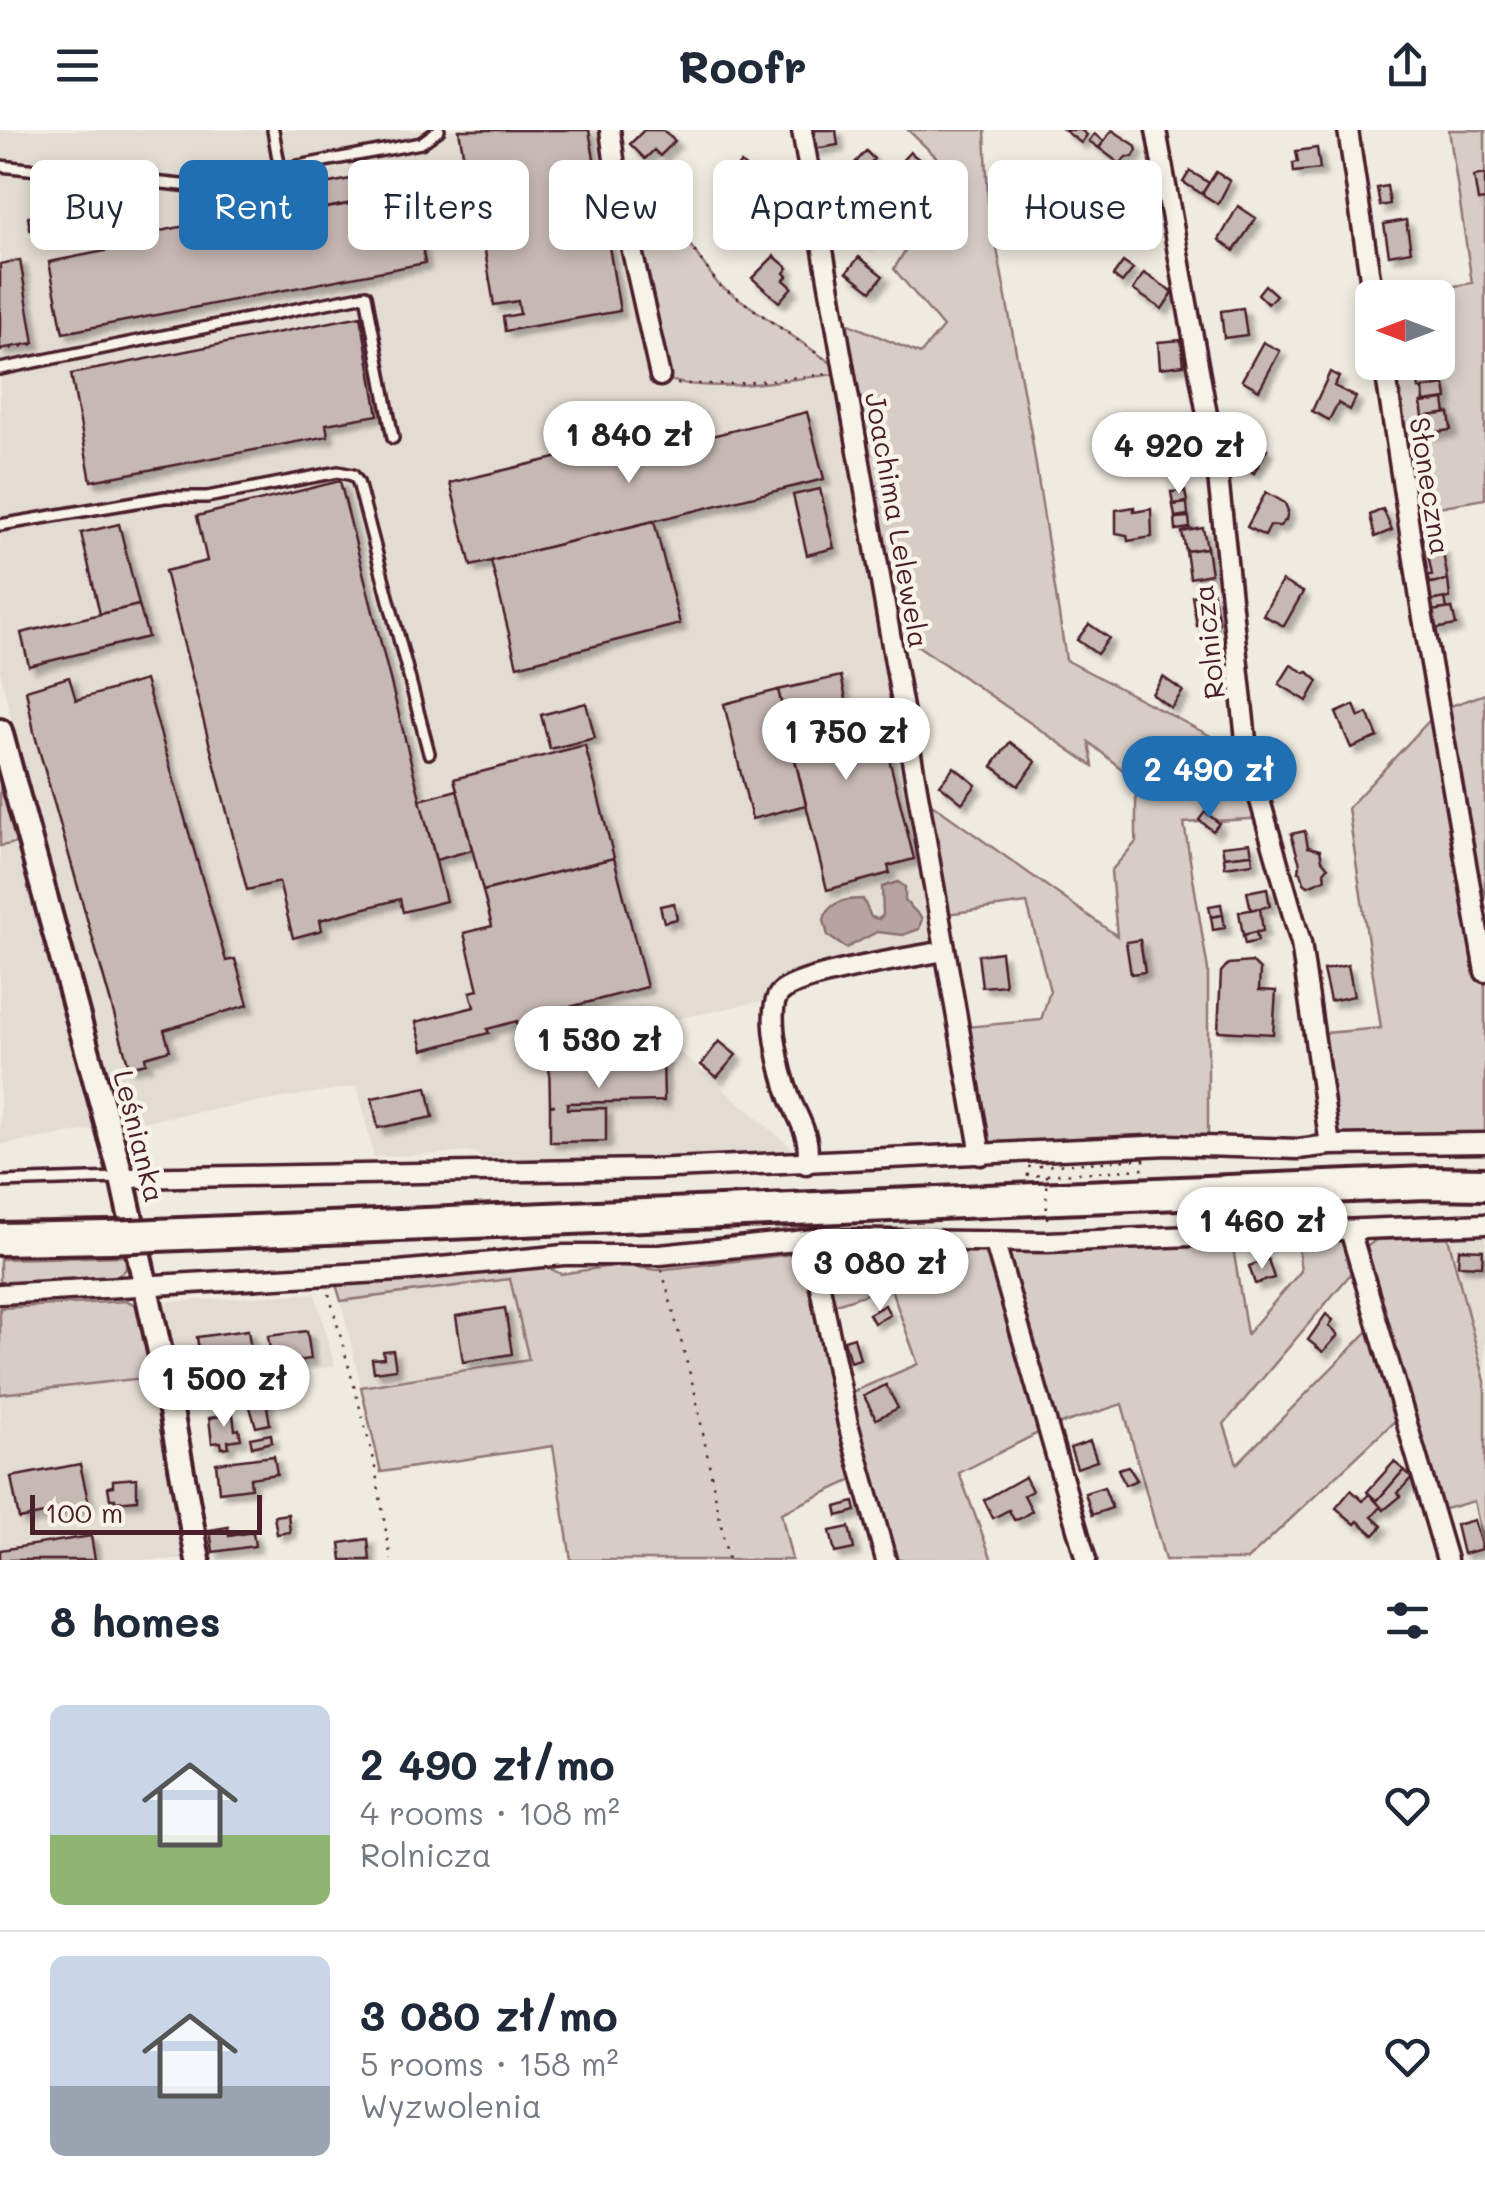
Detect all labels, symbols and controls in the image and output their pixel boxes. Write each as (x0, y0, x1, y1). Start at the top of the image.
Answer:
text: Roofr (678, 36, 807, 94)
icon: menu (50, 38, 105, 93)
icon: share (1380, 38, 1435, 93)
chip: Buy (30, 160, 159, 250)
chip: Rent (179, 160, 328, 250)
chip: Filters (348, 160, 529, 250)
chip: New (549, 160, 693, 250)
chip: Apartment (713, 160, 968, 250)
chip: House (988, 160, 1162, 250)
north arrow (1355, 280, 1455, 380)
map controls (1355, 280, 1455, 380)
street label: Joachima Lelewela (858, 389, 938, 651)
pin: 1 840 zł (526, 401, 732, 486)
text: 1 840 zł (565, 412, 693, 454)
pin: 4 920 zł (1076, 412, 1282, 497)
street label: Słoneczna (1402, 415, 1460, 557)
text: 4 920 zł (1114, 423, 1244, 465)
street label: Rolnicza (1184, 583, 1232, 701)
pin: 1 750 zł (743, 698, 949, 783)
text: 1 750 zł (784, 709, 908, 751)
pin: 2 490 zł (1106, 736, 1312, 821)
text: 2 490 zł (1144, 747, 1274, 789)
pin: 1 530 zł (496, 1006, 702, 1091)
text: 1 530 zł (536, 1017, 662, 1059)
street label: Leśnianka (106, 1066, 174, 1206)
pin: 1 460 zł (1159, 1187, 1365, 1272)
text: 1 460 zł (1198, 1198, 1326, 1240)
pin: 3 080 zł (777, 1229, 983, 1314)
text: 3 080 zł (814, 1240, 946, 1282)
pin: 1 500 zł (121, 1345, 327, 1430)
text: 1 500 zł (161, 1356, 287, 1398)
scale bar (30, 1490, 262, 1534)
text: 100 m (45, 1494, 123, 1530)
text: 8 homes (50, 1593, 221, 1648)
icon: filters (1380, 1593, 1435, 1648)
text: 2 490 zł/mo (360, 1736, 615, 1791)
icon: home (130, 1745, 250, 1865)
icon: heart (1380, 1778, 1435, 1833)
text: 4 rooms · 108 m² (360, 1791, 620, 1833)
text: Rolnicza (360, 1833, 492, 1875)
text: 3 080 zł/mo (360, 1987, 618, 2042)
icon: home (130, 1996, 250, 2116)
icon: heart (1380, 2029, 1435, 2084)
text: 5 rooms · 158 m² (360, 2042, 619, 2084)
text: Wyzwolenia (360, 2084, 542, 2126)

